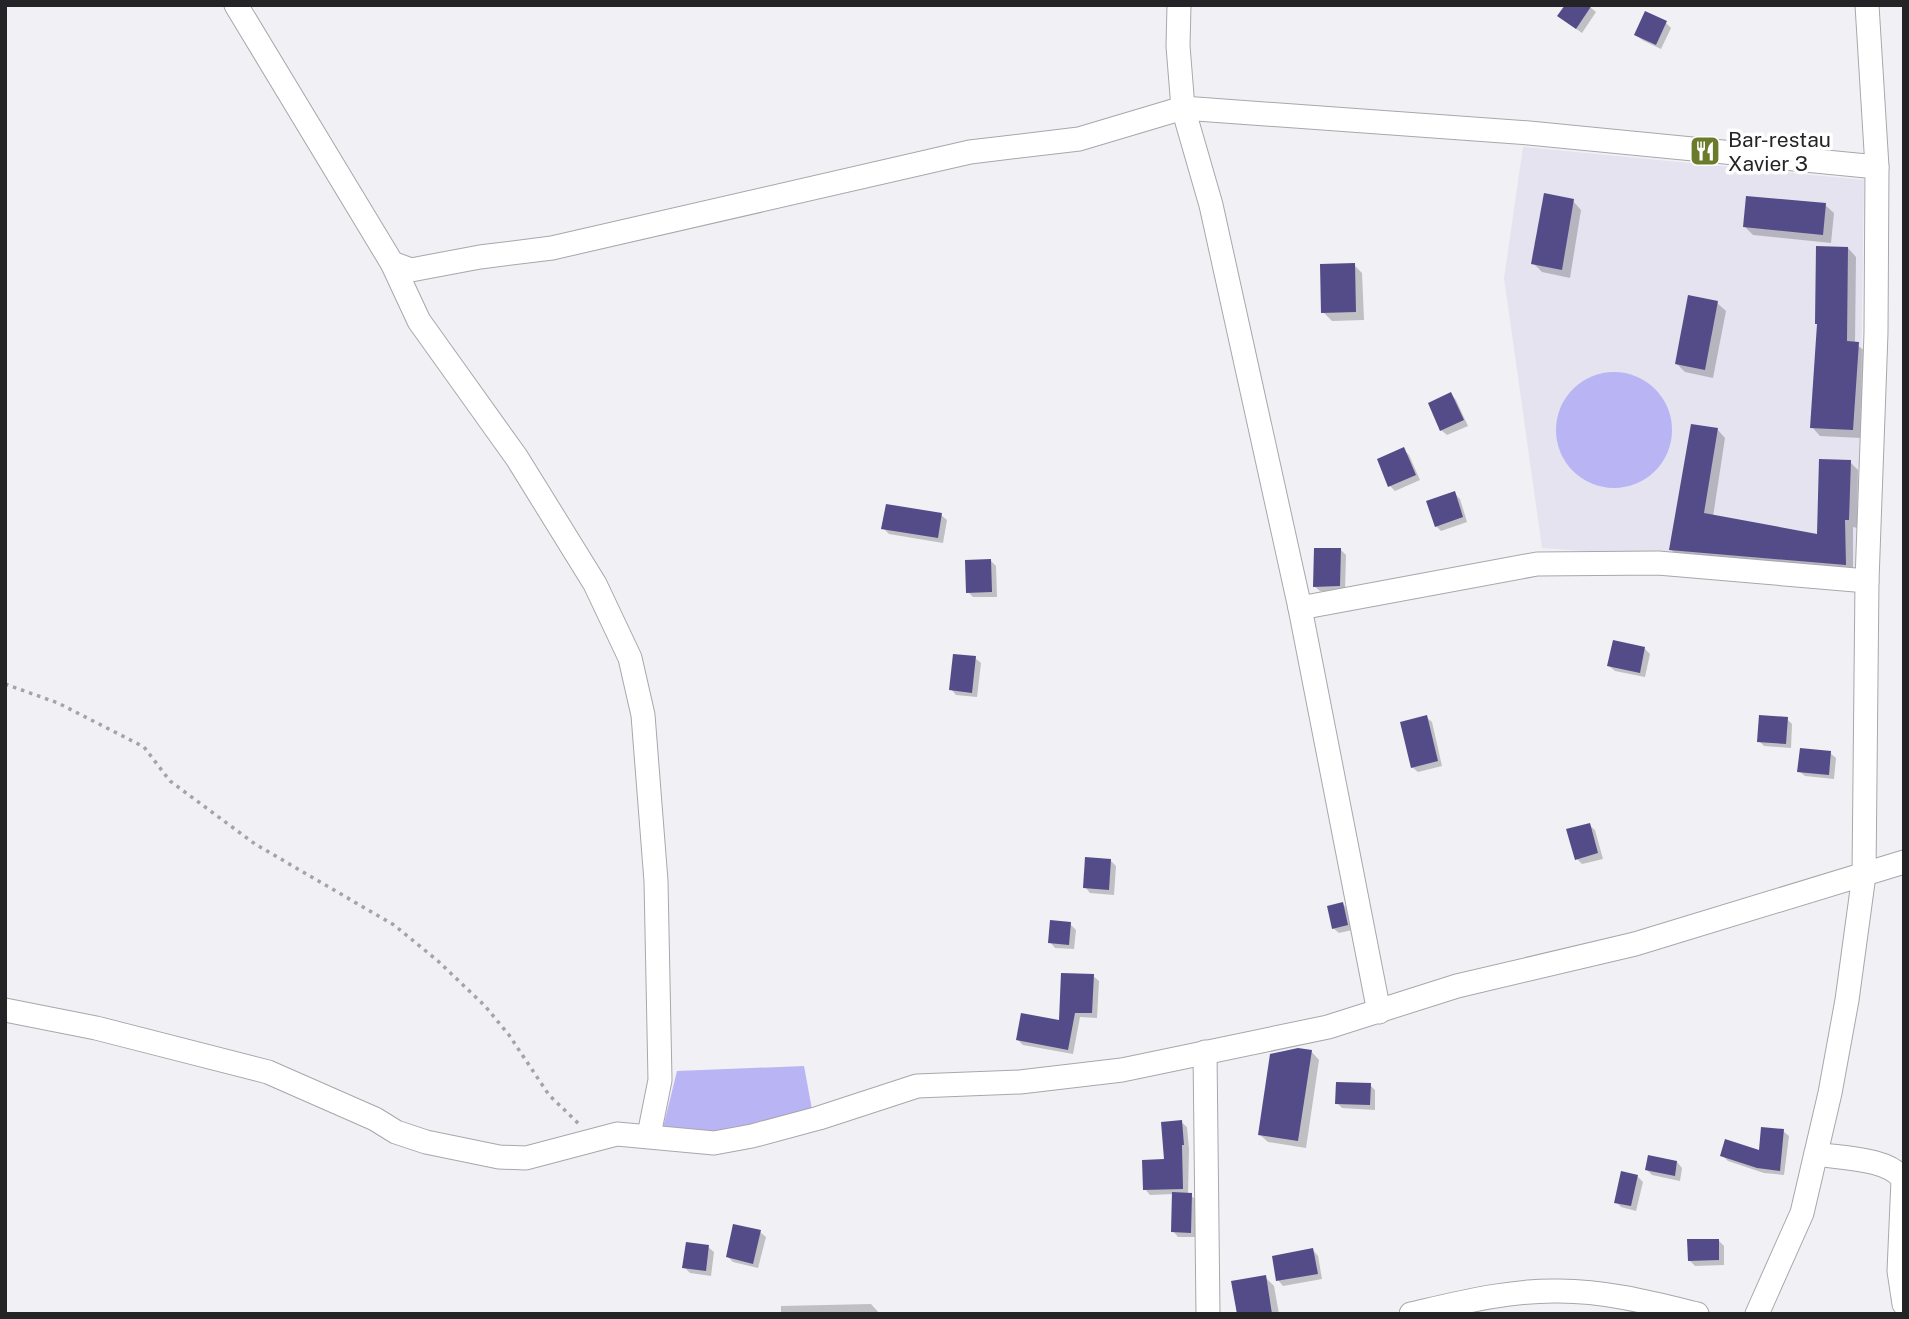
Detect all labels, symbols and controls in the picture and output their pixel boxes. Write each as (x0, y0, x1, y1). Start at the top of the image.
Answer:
place label: Bar-restau Xavier 3 (1728, 127, 1831, 176)
restaurant icon: Bar-restau Xavier 3 (1688, 134, 1722, 168)

